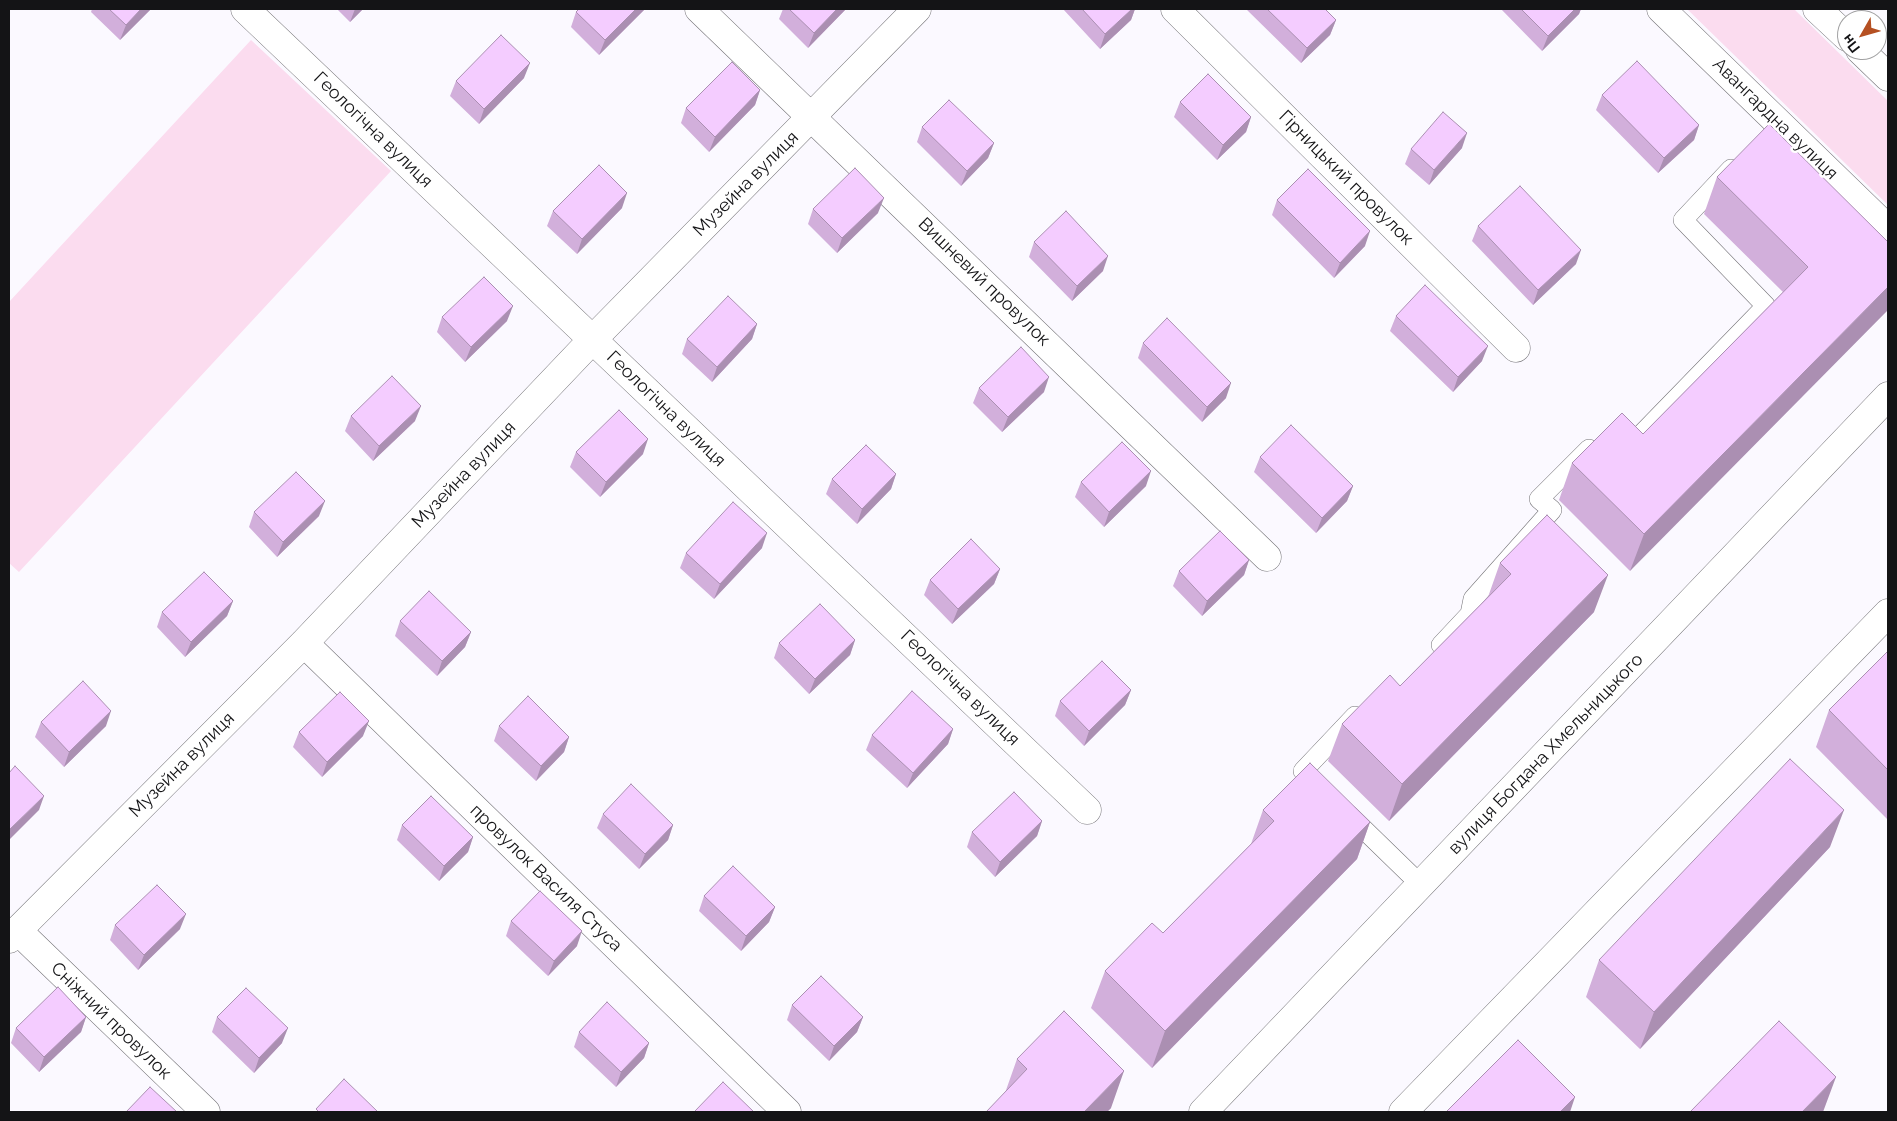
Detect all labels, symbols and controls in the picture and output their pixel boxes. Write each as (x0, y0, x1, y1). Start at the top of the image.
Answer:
north arrow (1837, 10, 1887, 60)
text: Пн (1839, 31, 1863, 56)
street label: Авангардна вулиця (1708, 54, 1842, 184)
street label: Геологічна вулиця (309, 68, 437, 192)
street label: Гірницький провулок (1274, 106, 1418, 250)
street label: Музейна вулиця (689, 127, 803, 241)
street label: Вишневий провулок (913, 213, 1055, 351)
street label: Геологічна вулиця (602, 347, 730, 471)
street label: Музейна вулиця (408, 417, 520, 533)
street label: Геологічна вулиця (896, 626, 1024, 750)
street label: вулиця Богдана Хмельницького (1444, 649, 1648, 859)
street label: Музейна вулиця (125, 708, 239, 822)
street label: провулок Василя Стуса (466, 800, 626, 956)
street label: Сніжний провулок (46, 958, 176, 1084)

